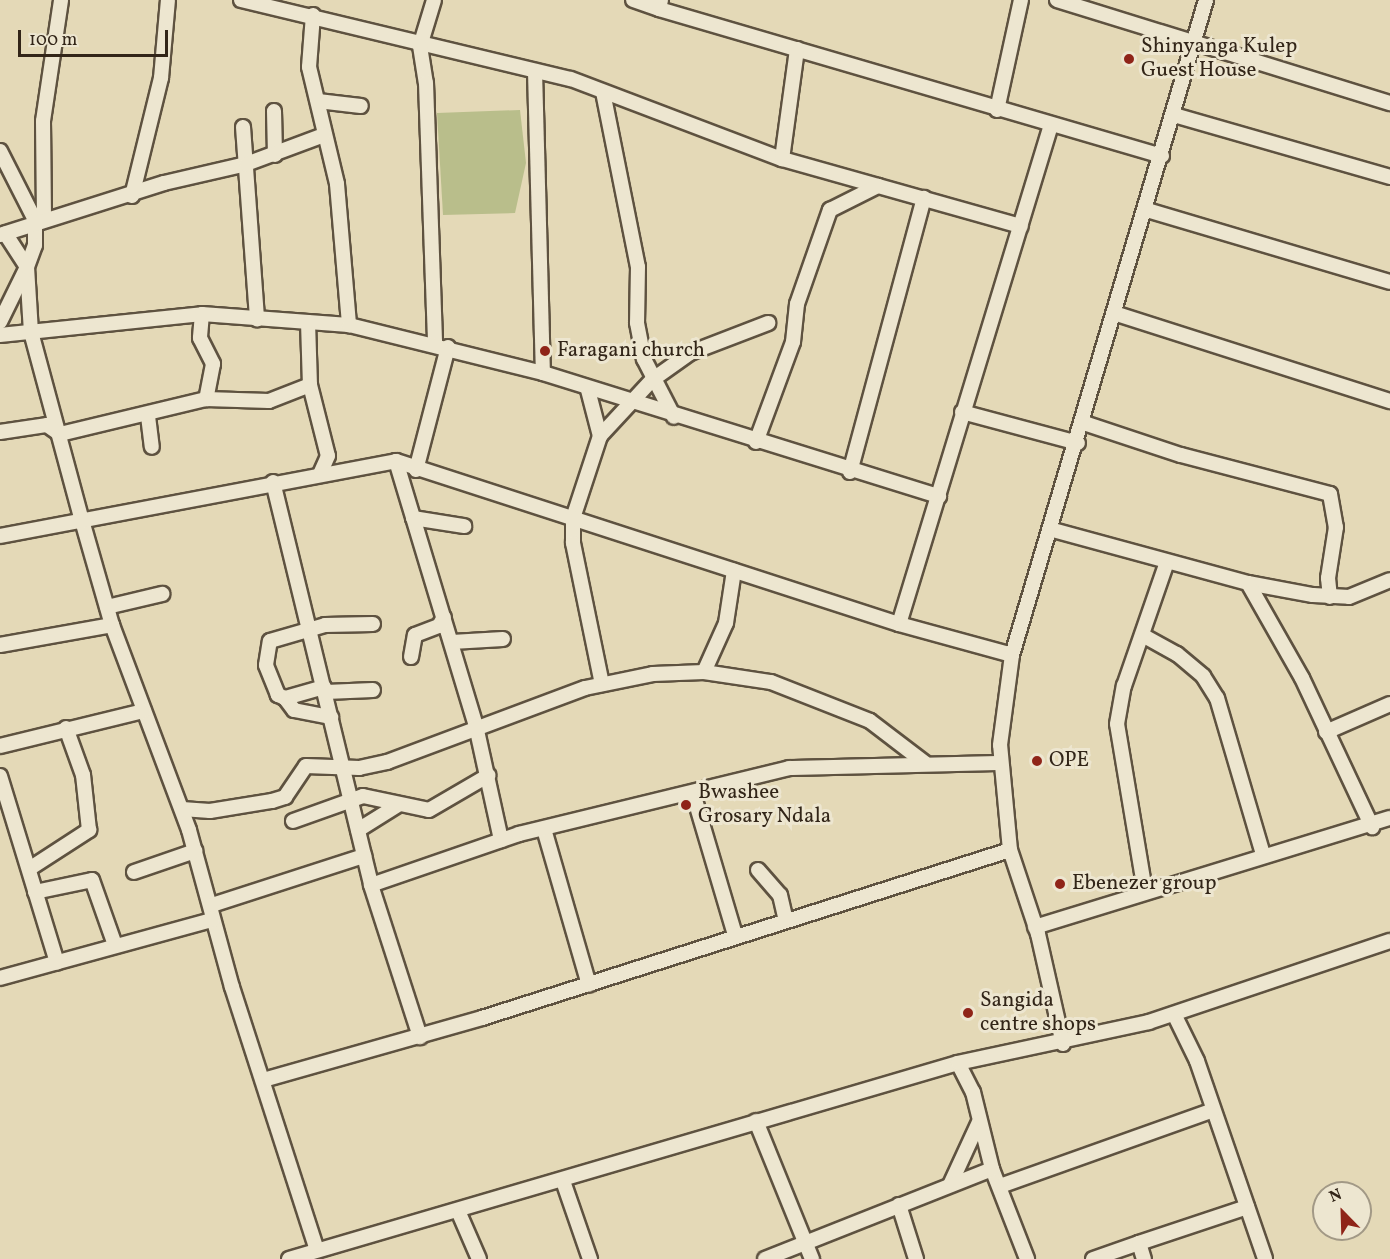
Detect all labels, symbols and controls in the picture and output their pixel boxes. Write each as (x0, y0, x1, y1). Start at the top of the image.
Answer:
scale bar (21, 18, 171, 56)
text: 100 m (29, 28, 78, 53)
place label: Shinyanga Kulep Guest House (1141, 34, 1297, 84)
marker: Shinyanga Kulep Guest House (1122, 52, 1136, 66)
place label: Faragani church (557, 338, 705, 364)
marker: Faragani church (538, 344, 552, 358)
place label: OPE (1049, 748, 1089, 774)
marker: OPE (1030, 754, 1044, 768)
place label: Bwashee Grosary Ndala (698, 780, 832, 830)
marker: Bwashee Grosary Ndala (679, 798, 693, 812)
place label: Ebenezer group (1072, 871, 1217, 897)
marker: Ebenezer group (1053, 877, 1067, 891)
place label: Sangida centre shops (980, 988, 1096, 1038)
marker: Sangida centre shops (961, 1006, 975, 1020)
north arrow (1312, 1181, 1372, 1241)
text: N (1326, 1184, 1345, 1209)

